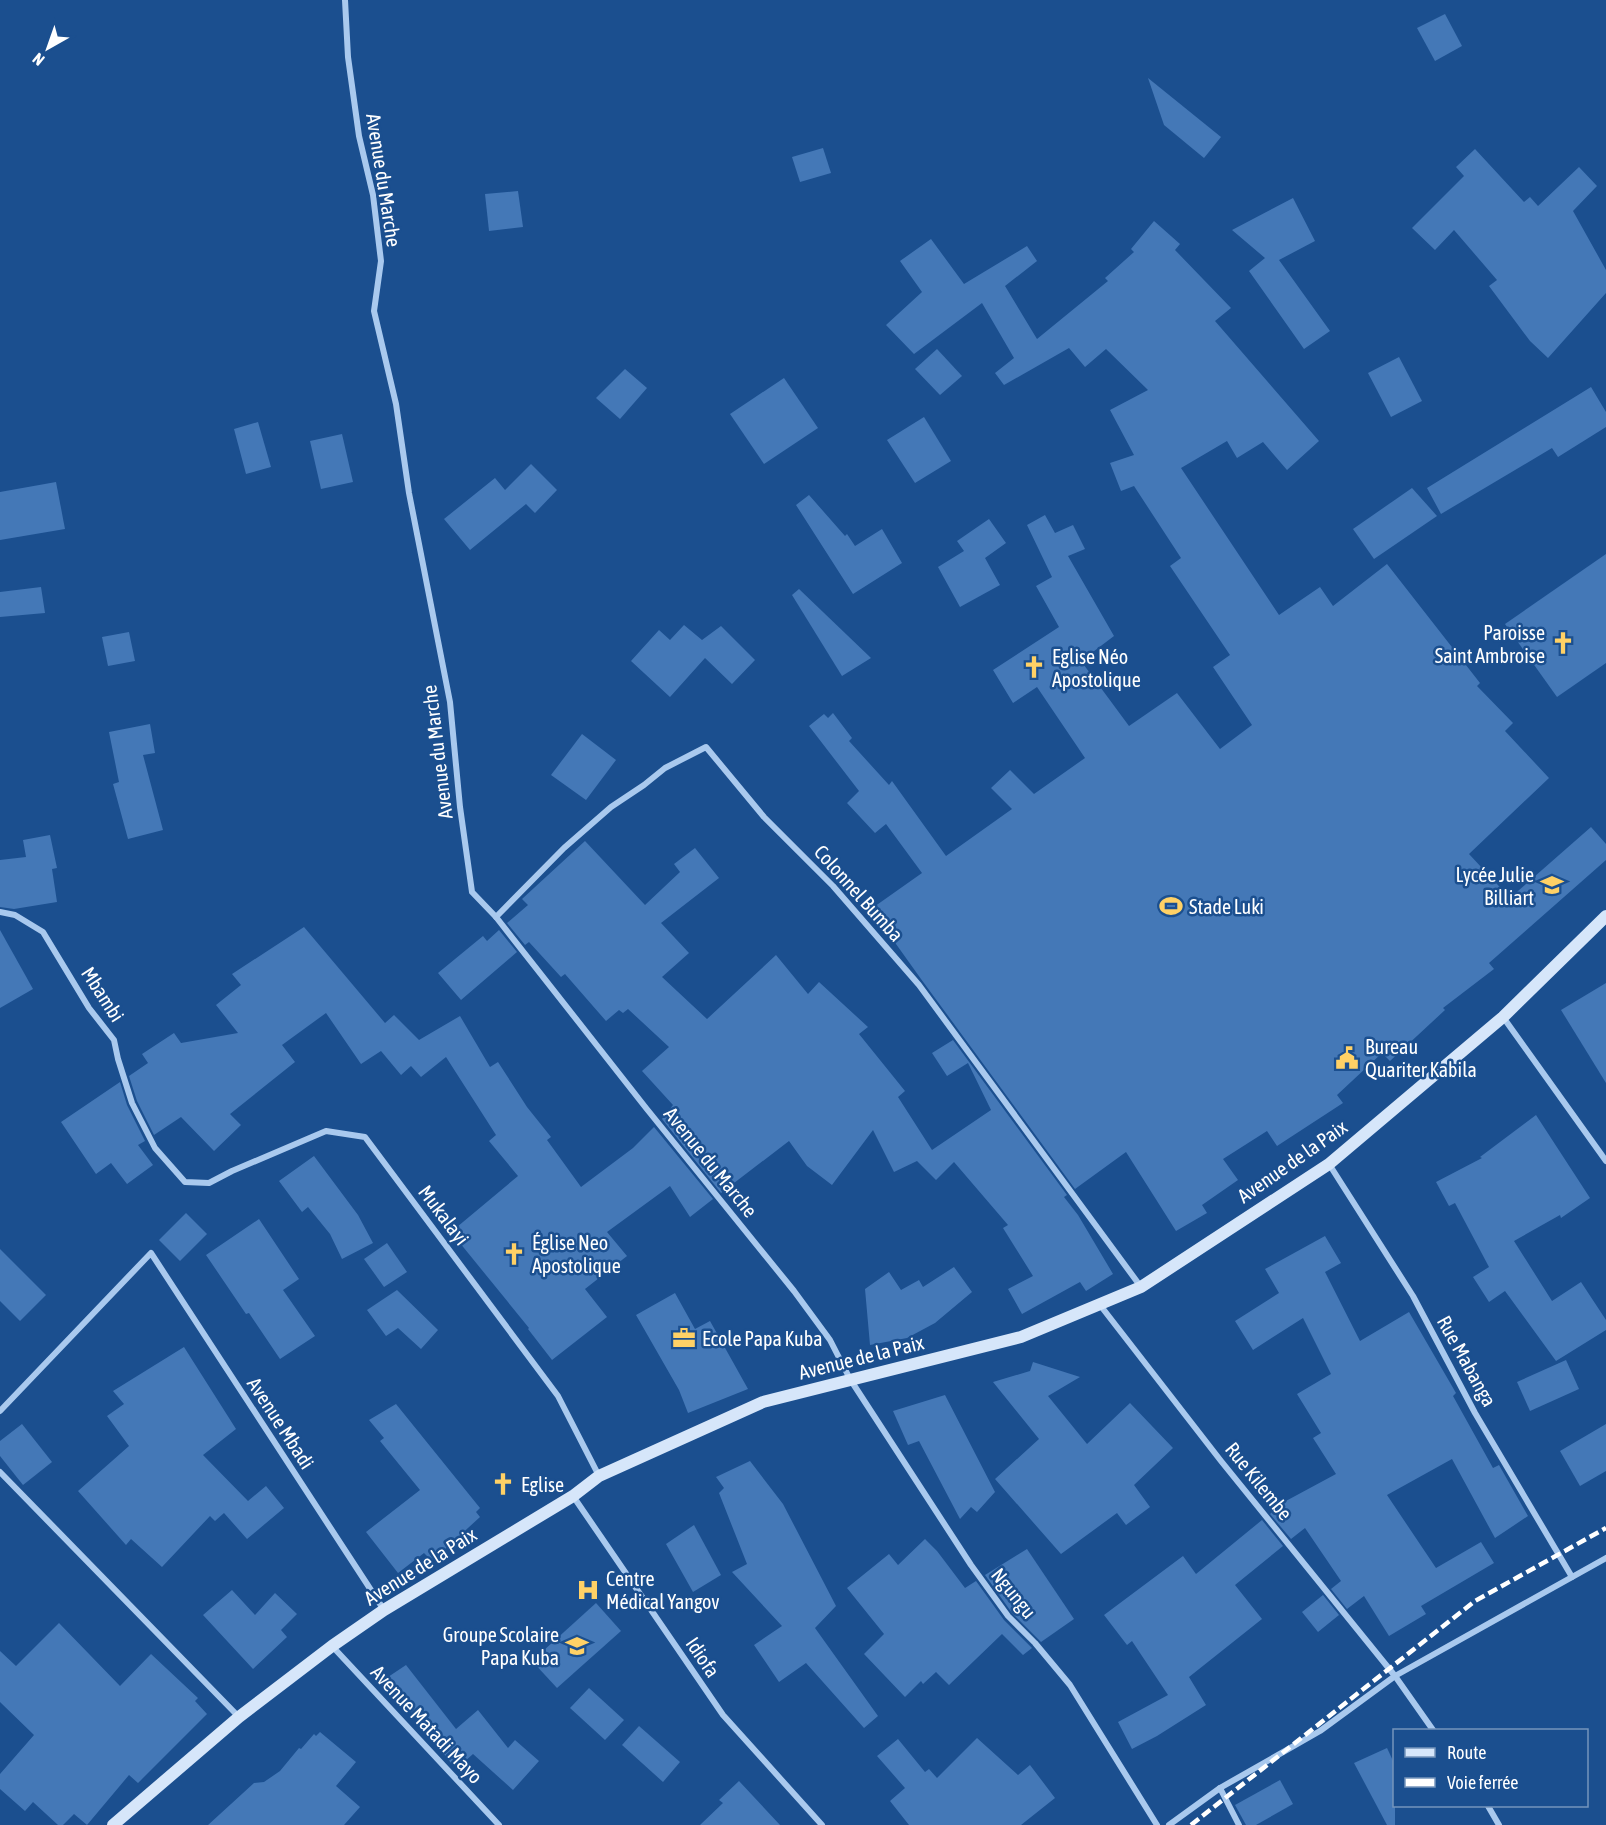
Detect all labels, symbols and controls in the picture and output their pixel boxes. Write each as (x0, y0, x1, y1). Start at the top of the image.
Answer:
north arrow (18, 18, 78, 78)
text: N (29, 50, 48, 69)
street label: Avenue du Marche (362, 112, 406, 248)
place label: Paroisse Saint Ambroise (1435, 621, 1545, 667)
church icon: Paroisse Saint Ambroise (1550, 630, 1576, 656)
place label: Eglise Néo Apostolique (1052, 645, 1141, 691)
church icon: Eglise Néo Apostolique (1021, 654, 1047, 680)
street label: Avenue du Marche (417, 684, 457, 820)
street label: Colonnel Bumba (810, 840, 908, 946)
place label: Lycée Julie Billiart (1456, 863, 1534, 909)
school or university icon: Lycée Julie Billiart (1539, 872, 1565, 898)
sports icon: Stade Luki (1158, 893, 1184, 919)
place label: Stade Luki (1189, 895, 1264, 918)
street label: Mbambi (77, 962, 129, 1026)
place label: Bureau Quariter Kabila (1365, 1035, 1477, 1081)
public building icon: Bureau Quariter Kabila (1334, 1045, 1360, 1071)
street label: Avenue du Marche (660, 1102, 762, 1222)
street label: Avenue de la Paix (1233, 1115, 1351, 1207)
street label: Mukalayi (414, 1181, 474, 1249)
place label: Église Neo Apostolique (532, 1231, 621, 1277)
church icon: Église Neo Apostolique (501, 1241, 527, 1267)
street label: Rue Mabanga (1433, 1312, 1501, 1410)
office icon: Ecole Papa Kuba (671, 1325, 697, 1351)
place label: Ecole Papa Kuba (702, 1327, 823, 1350)
street label: Avenue de la Paix (796, 1330, 926, 1384)
street label: Avenue Mbadi (243, 1373, 319, 1473)
street label: Rue Kilembe (1221, 1438, 1297, 1524)
church icon: Eglise (490, 1471, 516, 1497)
place label: Eglise (521, 1473, 564, 1496)
street label: Avenue de la Paix (360, 1522, 480, 1610)
street label: Ngungu (987, 1563, 1041, 1623)
place label: Centre Médical Yangov (606, 1567, 720, 1613)
hospital icon: Centre Médical Yangov (575, 1577, 601, 1603)
place label: Groupe Scolaire Papa Kuba (443, 1623, 559, 1669)
school or university icon: Groupe Scolaire Papa Kuba (564, 1633, 590, 1659)
street label: Idiofa (681, 1633, 725, 1681)
street label: Avenue Matadi Mayo (366, 1660, 488, 1788)
legend (1393, 1729, 1588, 1807)
text: Route (1447, 1742, 1486, 1763)
text: Voie ferrée (1447, 1772, 1519, 1793)

